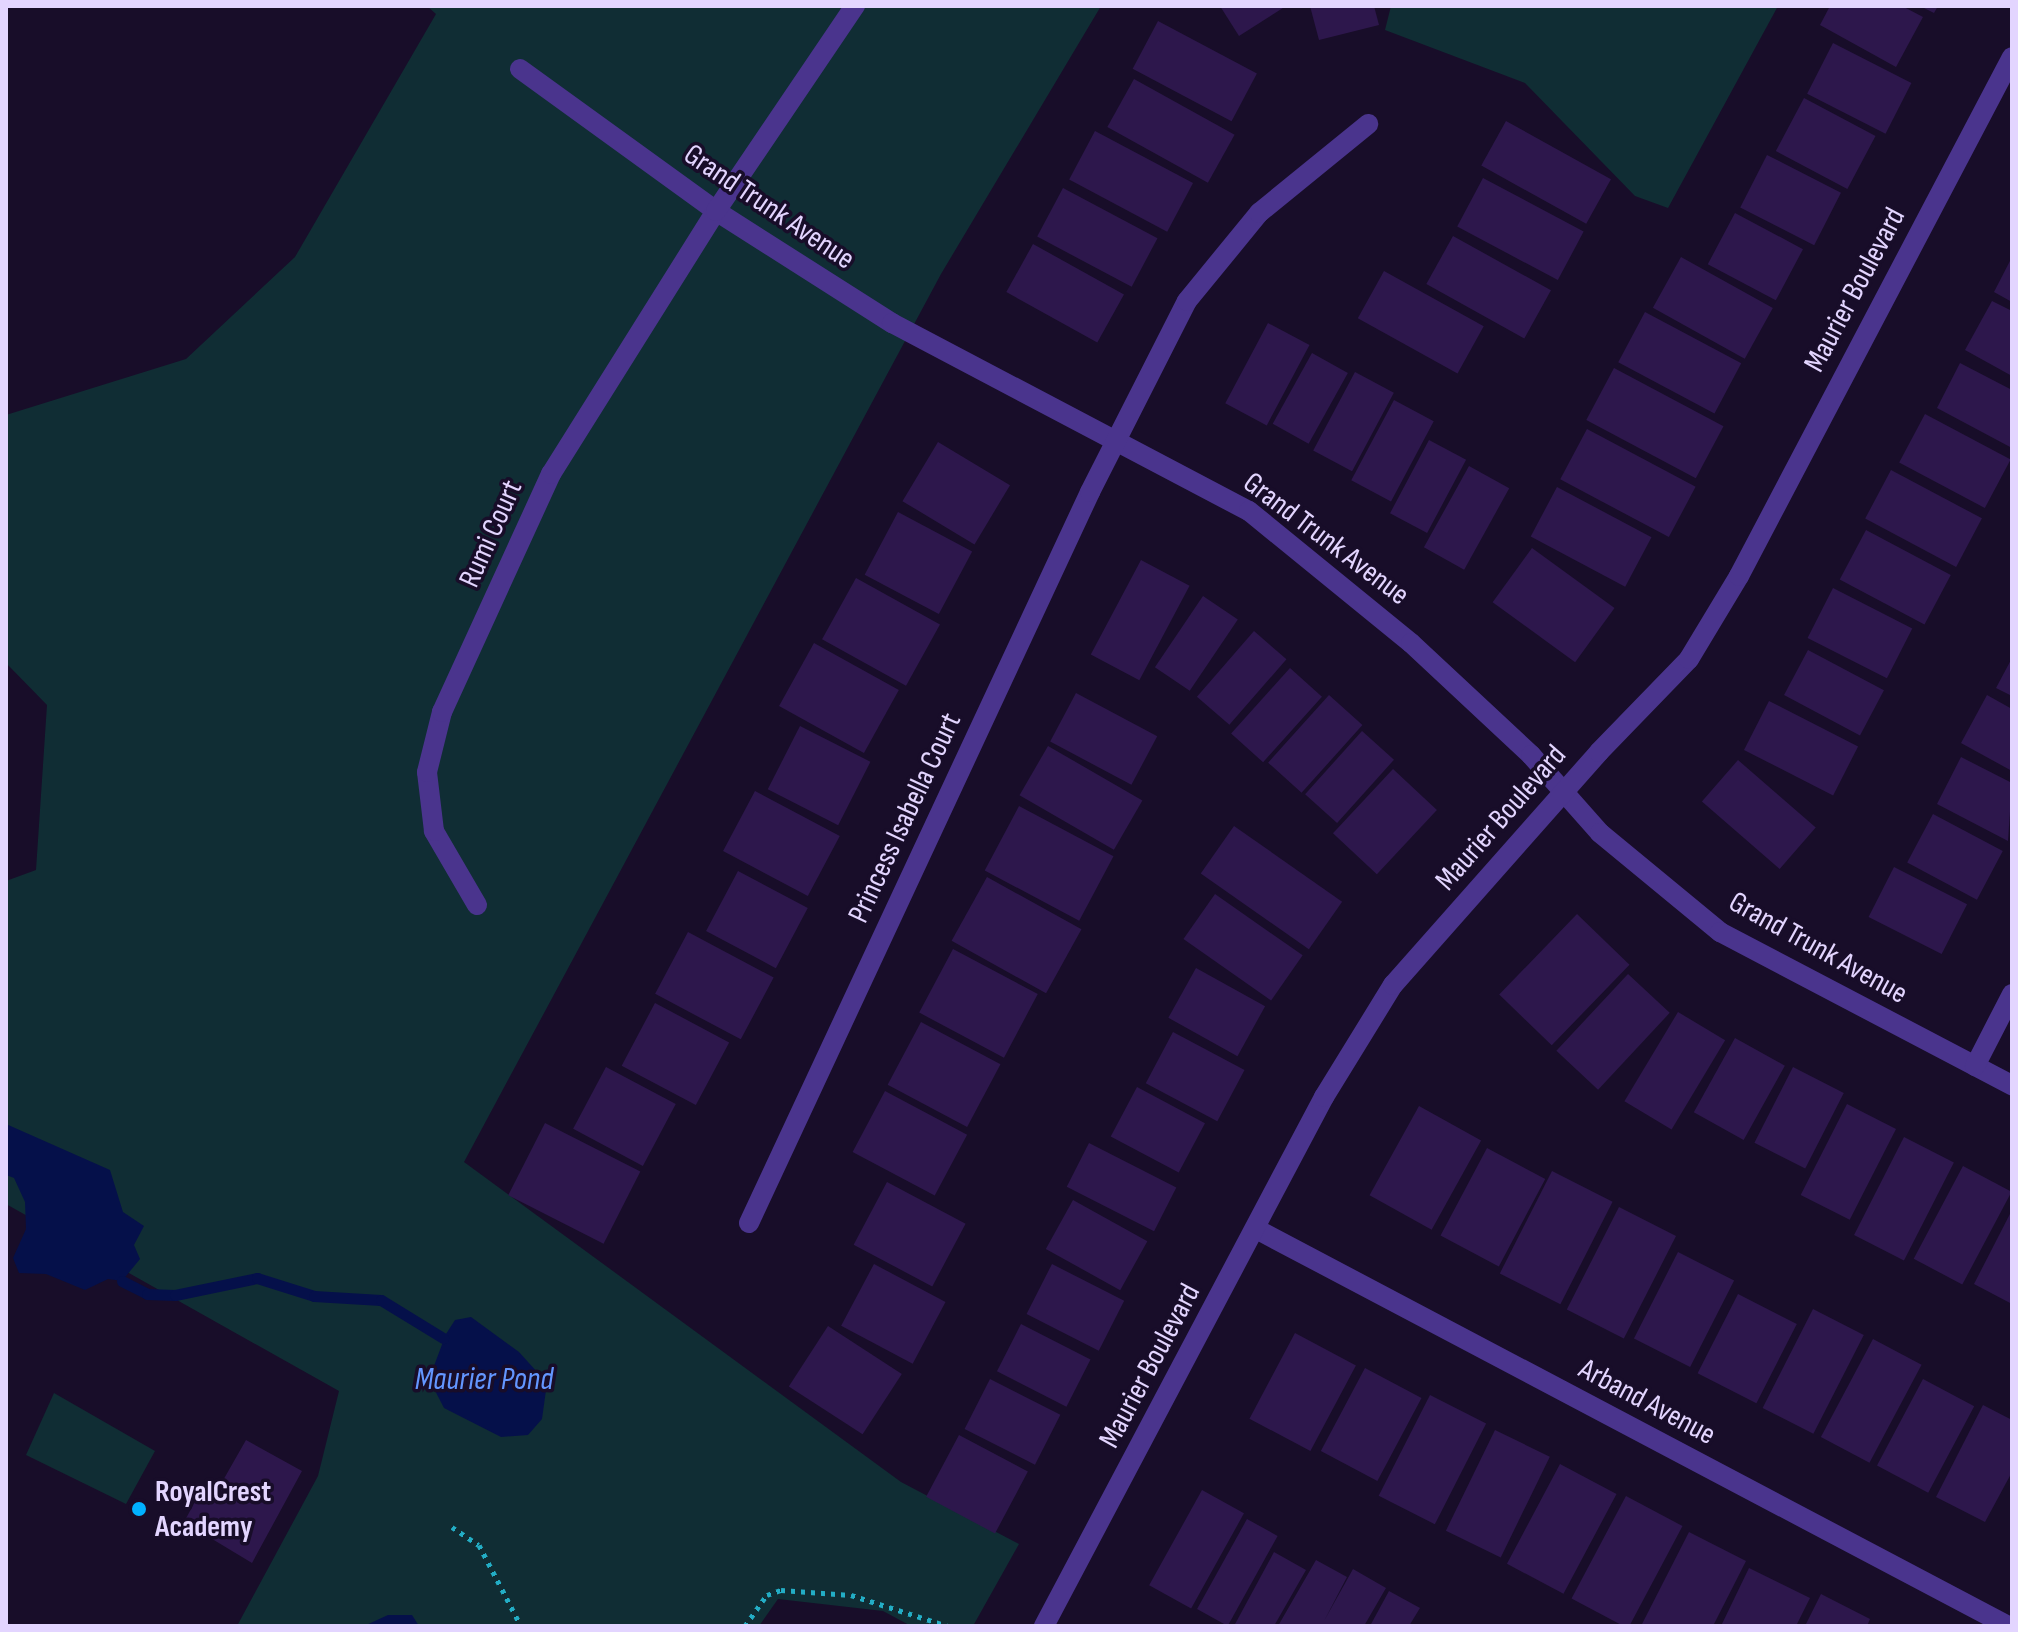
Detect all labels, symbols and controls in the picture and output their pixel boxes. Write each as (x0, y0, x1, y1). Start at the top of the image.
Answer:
street label: Grand Trunk Avenue (677, 137, 861, 277)
street label: Maurier Boulevard (1797, 202, 1913, 378)
street label: Grand Trunk Avenue (1236, 465, 1416, 613)
street label: Rumi Court (451, 475, 531, 593)
street label: Princess Isabella Court (841, 707, 969, 929)
street label: Maurier Boulevard (1428, 738, 1574, 898)
street label: Grand Trunk Avenue (1723, 884, 1913, 1012)
street label: Maurier Boulevard (1092, 1278, 1208, 1454)
street label: Arband Avenue (1573, 1351, 1721, 1453)
water label: Maurier Pond (415, 1361, 553, 1399)
place label: RoyalCrest Academy (155, 1474, 271, 1544)
marker: RoyalCrest Academy (130, 1500, 148, 1518)

